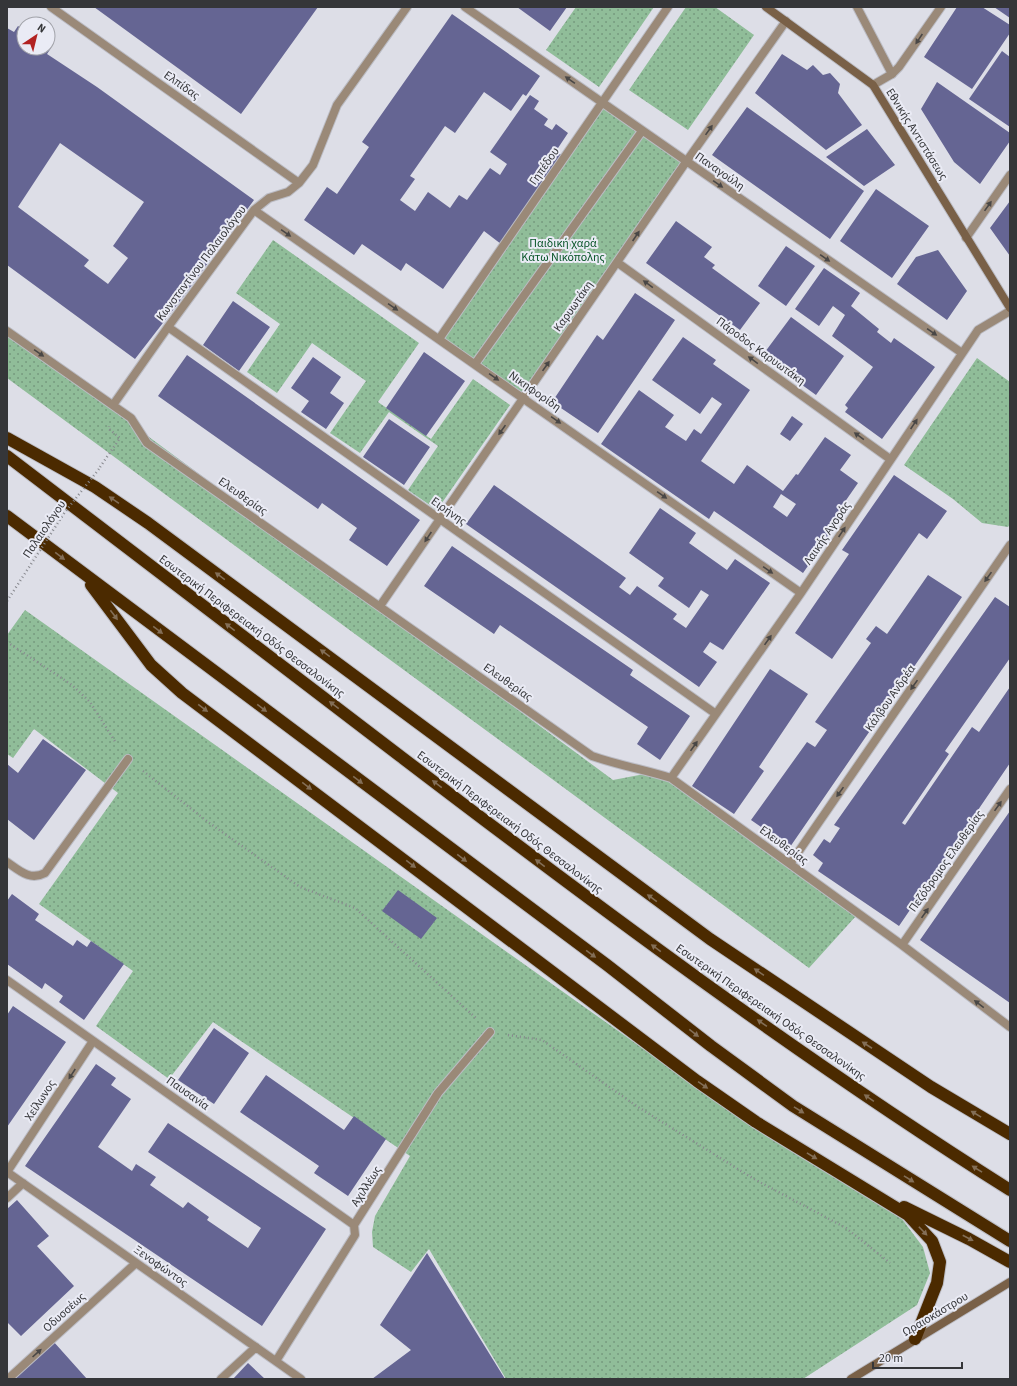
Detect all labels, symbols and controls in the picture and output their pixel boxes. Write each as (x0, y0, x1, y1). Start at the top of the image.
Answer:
north arrow (16, 16, 56, 56)
text: N (34, 20, 49, 36)
one-way arrow (915, 34, 923, 44)
street label: Ελπίδας (160, 67, 203, 104)
one-way arrow (565, 76, 576, 84)
street label: Εθνικής Αντιστάσεως (881, 85, 952, 183)
one-way arrow (705, 125, 713, 136)
street label: Γηπέδου (525, 144, 564, 189)
street label: Παναγούλη (691, 148, 748, 195)
one-way arrow (713, 180, 724, 188)
one-way arrow (984, 201, 992, 212)
street label: Κωνσταντίνου Παλαιολόγου (152, 202, 250, 324)
one-way arrow (281, 229, 291, 237)
one-way arrow (632, 231, 640, 241)
park label: Παιδική χαρά Κάτω Νικόπολης (521, 235, 605, 266)
one-way arrow (820, 254, 831, 262)
street label: Καρυωτάκη (550, 277, 597, 335)
one-way arrow (643, 281, 653, 289)
one-way arrow (388, 303, 398, 311)
street label: Πάροδος Καρυωτάκη (713, 313, 809, 390)
one-way arrow (927, 328, 937, 336)
one-way arrow (34, 349, 44, 357)
one-way arrow (748, 356, 759, 365)
one-way arrow (542, 361, 550, 371)
street label: Νικηφορίδη (505, 367, 564, 416)
one-way arrow (489, 373, 500, 381)
one-way arrow (550, 416, 561, 424)
one-way arrow (910, 419, 918, 430)
one-way arrow (498, 424, 505, 436)
one-way arrow (854, 432, 864, 440)
street label: Ελευθερίας (215, 473, 271, 520)
one-way arrow (656, 491, 667, 499)
street label: Ειρήνης (427, 493, 470, 530)
one-way arrow (109, 496, 119, 504)
street label: Παλαιολόγου (19, 497, 70, 562)
street label: Λαικής Αγοράς (800, 498, 855, 568)
one-way arrow (838, 526, 845, 538)
one-way arrow (424, 532, 432, 542)
street label: Εσωτερική Περιφερειακή Οδός Θεσσαλονίκης (155, 551, 348, 702)
one-way arrow (55, 552, 66, 560)
one-way arrow (763, 566, 773, 574)
one-way arrow (215, 572, 225, 580)
one-way arrow (984, 572, 992, 583)
one-way arrow (109, 610, 117, 620)
one-way arrow (225, 622, 236, 631)
one-way arrow (152, 625, 163, 634)
one-way arrow (764, 634, 772, 645)
one-way arrow (319, 649, 330, 657)
street label: Ελευθερίας (480, 659, 536, 706)
street label: Κάλβου Ανδρέα (861, 661, 920, 735)
one-way arrow (910, 679, 918, 690)
one-way arrow (328, 701, 339, 710)
one-way arrow (256, 703, 267, 712)
one-way arrow (198, 704, 208, 712)
one-way arrow (690, 741, 698, 751)
street label: Εσωτερική Περιφερειακή Οδός Θεσσαλονίκης (413, 747, 606, 898)
one-way arrow (352, 775, 363, 784)
one-way arrow (432, 780, 442, 788)
one-way arrow (301, 782, 312, 790)
one-way arrow (836, 786, 844, 797)
one-way arrow (994, 801, 1002, 811)
street label: Πεζόδρομος Ελευθερίας (905, 807, 988, 916)
street label: Ελευθερίας (756, 822, 812, 869)
one-way arrow (456, 853, 467, 862)
one-way arrow (535, 859, 546, 867)
one-way arrow (405, 860, 416, 869)
one-way arrow (647, 893, 658, 902)
one-way arrow (921, 908, 929, 918)
street label: Εσωτερική Περιφερειακή Οδός Θεσσαλονίκης (672, 940, 869, 1085)
one-way arrow (651, 944, 661, 952)
one-way arrow (586, 950, 597, 958)
one-way arrow (753, 968, 764, 976)
one-way arrow (974, 1000, 984, 1008)
one-way arrow (757, 1019, 768, 1027)
one-way arrow (689, 1029, 700, 1037)
one-way arrow (861, 1041, 872, 1048)
one-way arrow (68, 1068, 76, 1079)
street label: Παυσανία (163, 1072, 213, 1115)
street label: Χείλωνος (21, 1076, 60, 1124)
one-way arrow (698, 1081, 709, 1089)
one-way arrow (863, 1094, 874, 1102)
one-way arrow (794, 1106, 804, 1114)
one-way arrow (971, 1111, 982, 1118)
one-way arrow (807, 1152, 817, 1160)
street label: Αχιλλέως (347, 1163, 386, 1210)
one-way arrow (971, 1166, 983, 1173)
one-way arrow (904, 1175, 914, 1183)
one-way arrow (918, 1226, 928, 1236)
one-way arrow (962, 1235, 974, 1242)
street label: Ξενοφώντος (130, 1242, 191, 1291)
street label: Ωραιοκάστρου (899, 1288, 972, 1341)
street label: Οδυσσέως (39, 1289, 89, 1336)
scale bar (873, 1344, 962, 1370)
one-way arrow (32, 1348, 42, 1357)
text: 20 m (879, 1350, 903, 1367)

